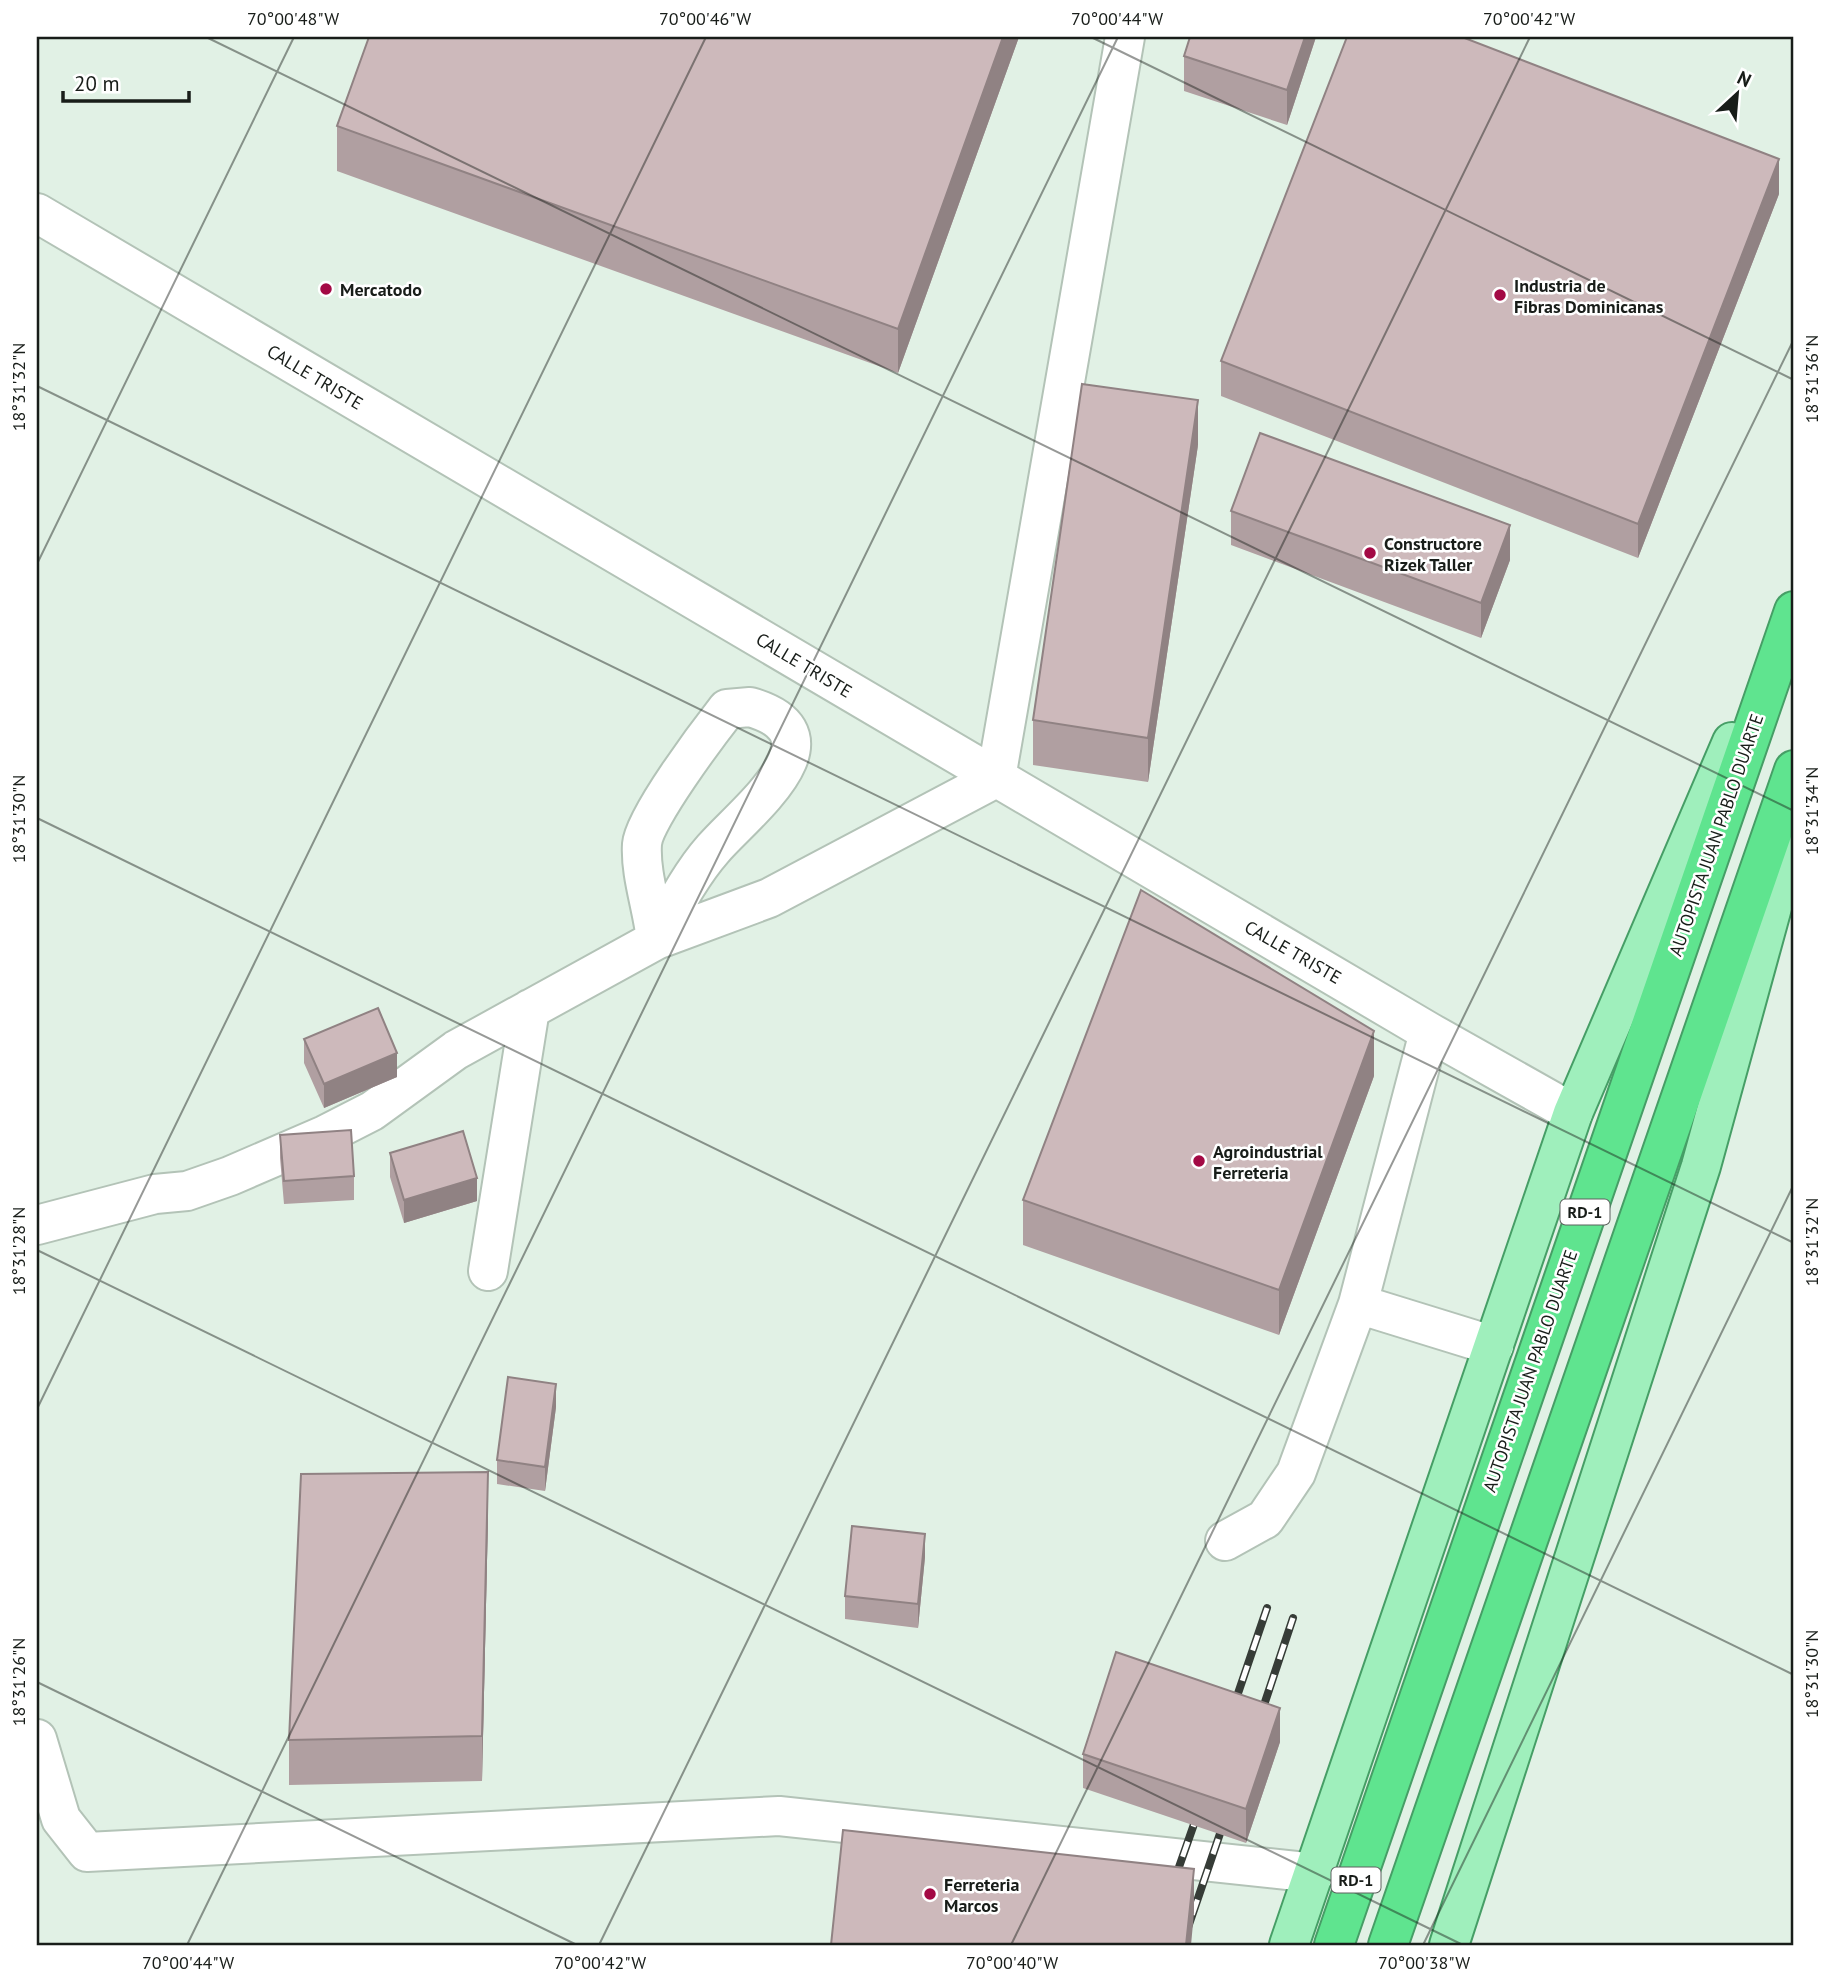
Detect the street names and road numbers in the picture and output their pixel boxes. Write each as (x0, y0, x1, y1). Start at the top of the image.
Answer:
street label: CALLE TRISTE (263, 339, 367, 415)
street label: CALLE TRISTE (752, 627, 856, 703)
street label: AUTOPISTA JUAN PABLO DUARTE (1664, 711, 1768, 959)
street label: CALLE TRISTE (1241, 915, 1345, 989)
road number: RD-1 (1560, 1200, 1610, 1224)
street label: AUTOPISTA JUAN PABLO DUARTE (1478, 1247, 1582, 1495)
road number: RD-1 (1332, 1868, 1380, 1892)

